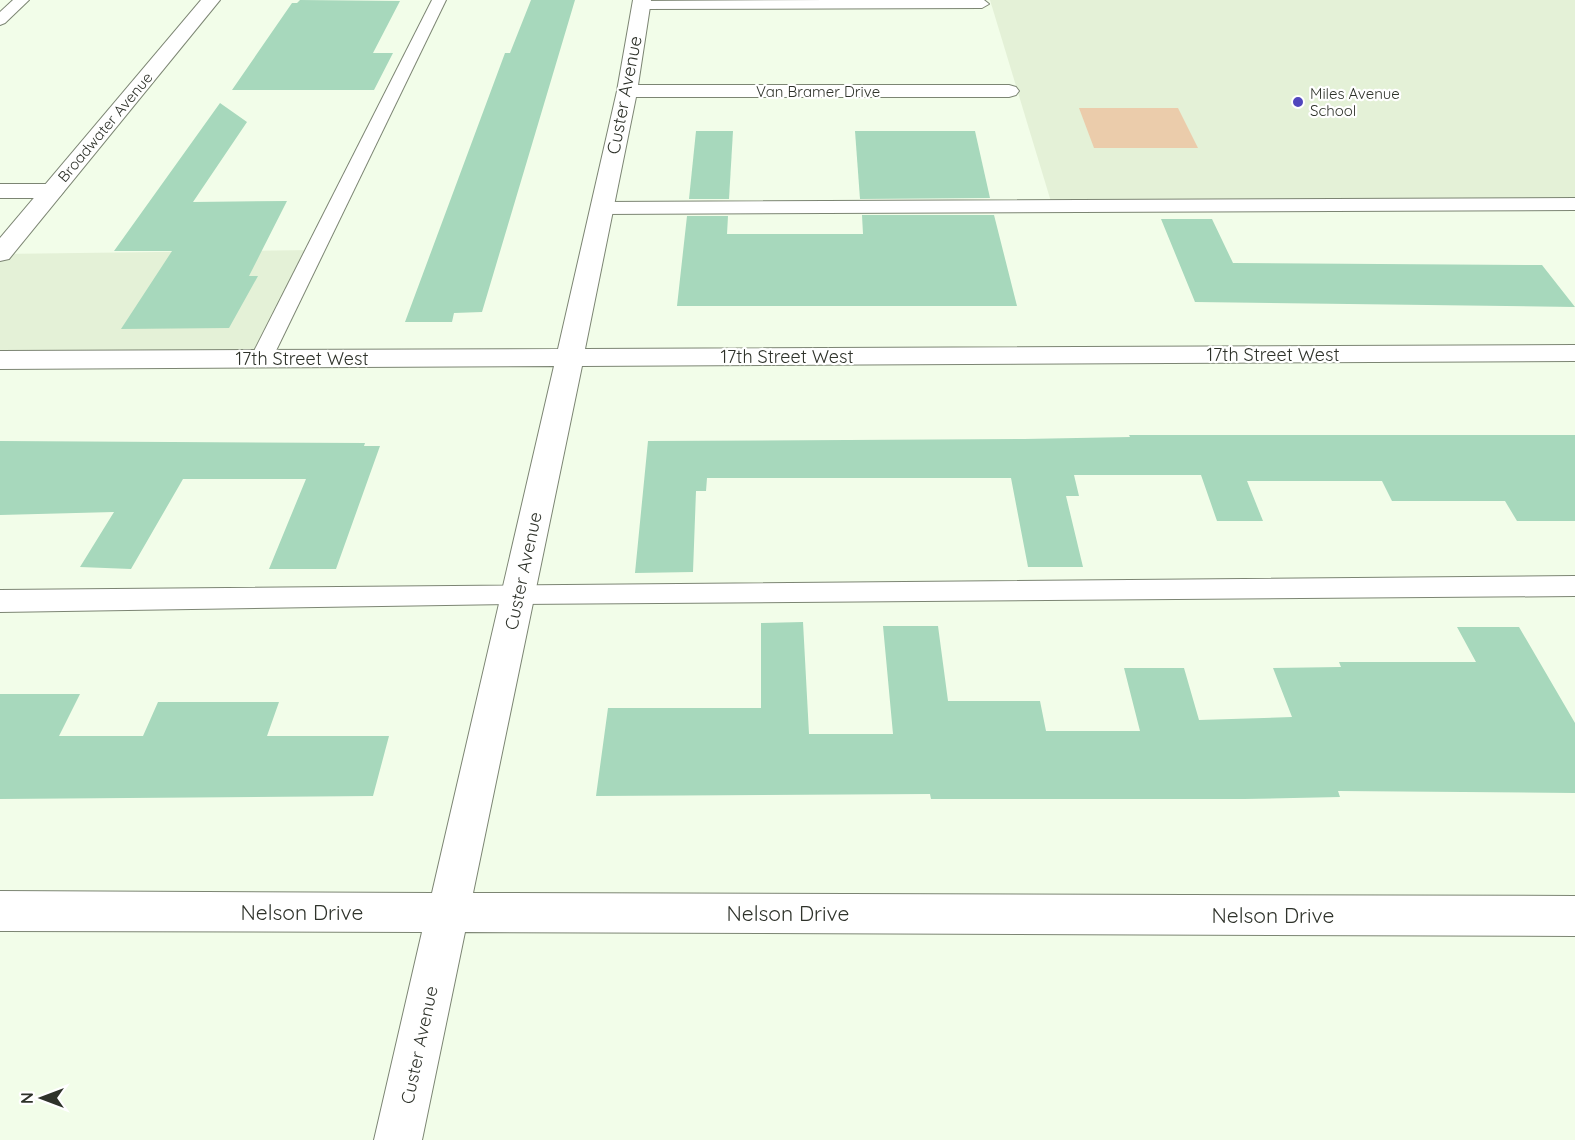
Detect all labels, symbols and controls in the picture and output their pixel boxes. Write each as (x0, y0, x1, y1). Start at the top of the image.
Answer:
street label: Custer Avenue (601, 34, 647, 156)
street label: Broadwater Avenue (54, 68, 156, 186)
street label: Van Bramer Drive (756, 82, 880, 101)
place label: Miles Avenue School (1310, 84, 1400, 120)
marker: Miles Avenue School (1291, 95, 1305, 109)
street label: 17th Street West (1206, 343, 1340, 366)
street label: 17th Street West (720, 345, 854, 368)
street label: 17th Street West (235, 347, 369, 370)
street label: Custer Avenue (499, 510, 547, 632)
street label: Nelson Drive (241, 899, 363, 925)
street label: Nelson Drive (727, 900, 849, 926)
street label: Nelson Drive (1212, 902, 1334, 928)
street label: Custer Avenue (395, 984, 443, 1106)
north arrow (12, 1068, 72, 1128)
text: N (17, 1092, 37, 1104)

